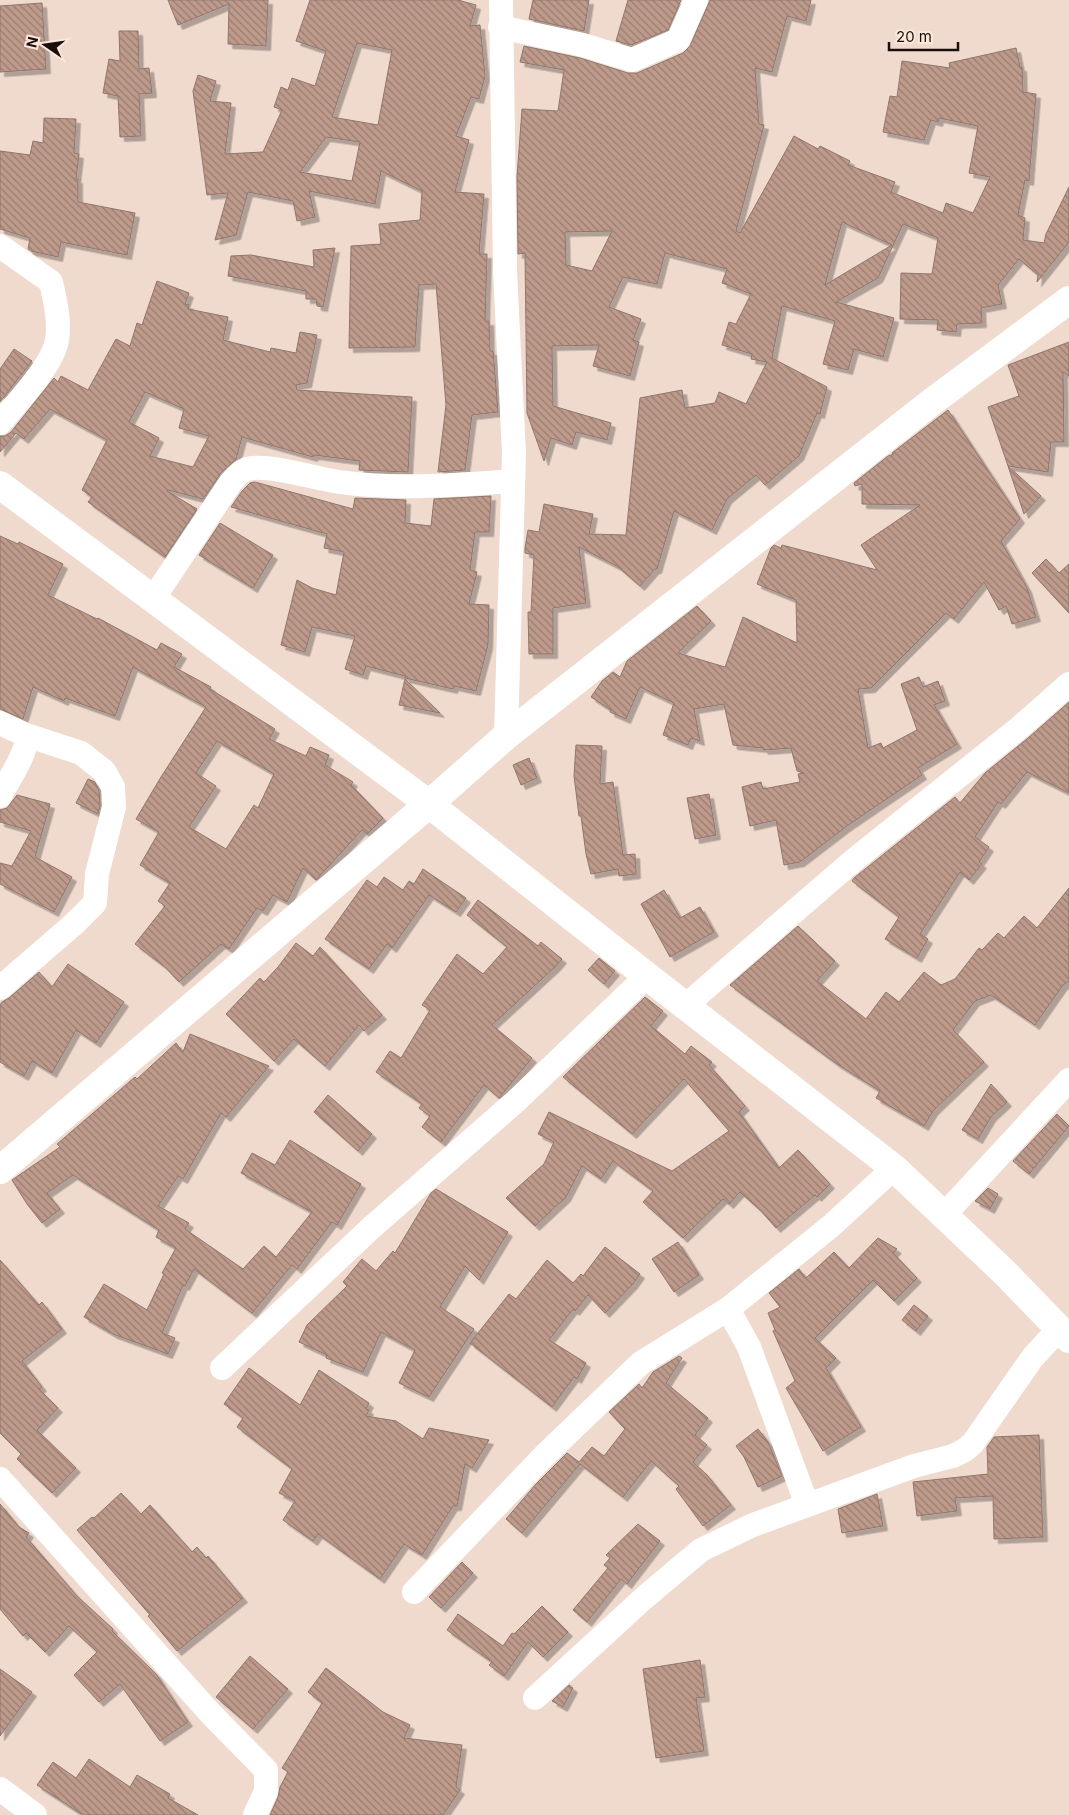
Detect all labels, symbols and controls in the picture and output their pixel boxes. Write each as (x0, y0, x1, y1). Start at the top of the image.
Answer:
north arrow (20, 20, 70, 70)
scale bar (889, 20, 958, 52)
text: 20 m (896, 27, 932, 46)
text: N (22, 35, 41, 49)

